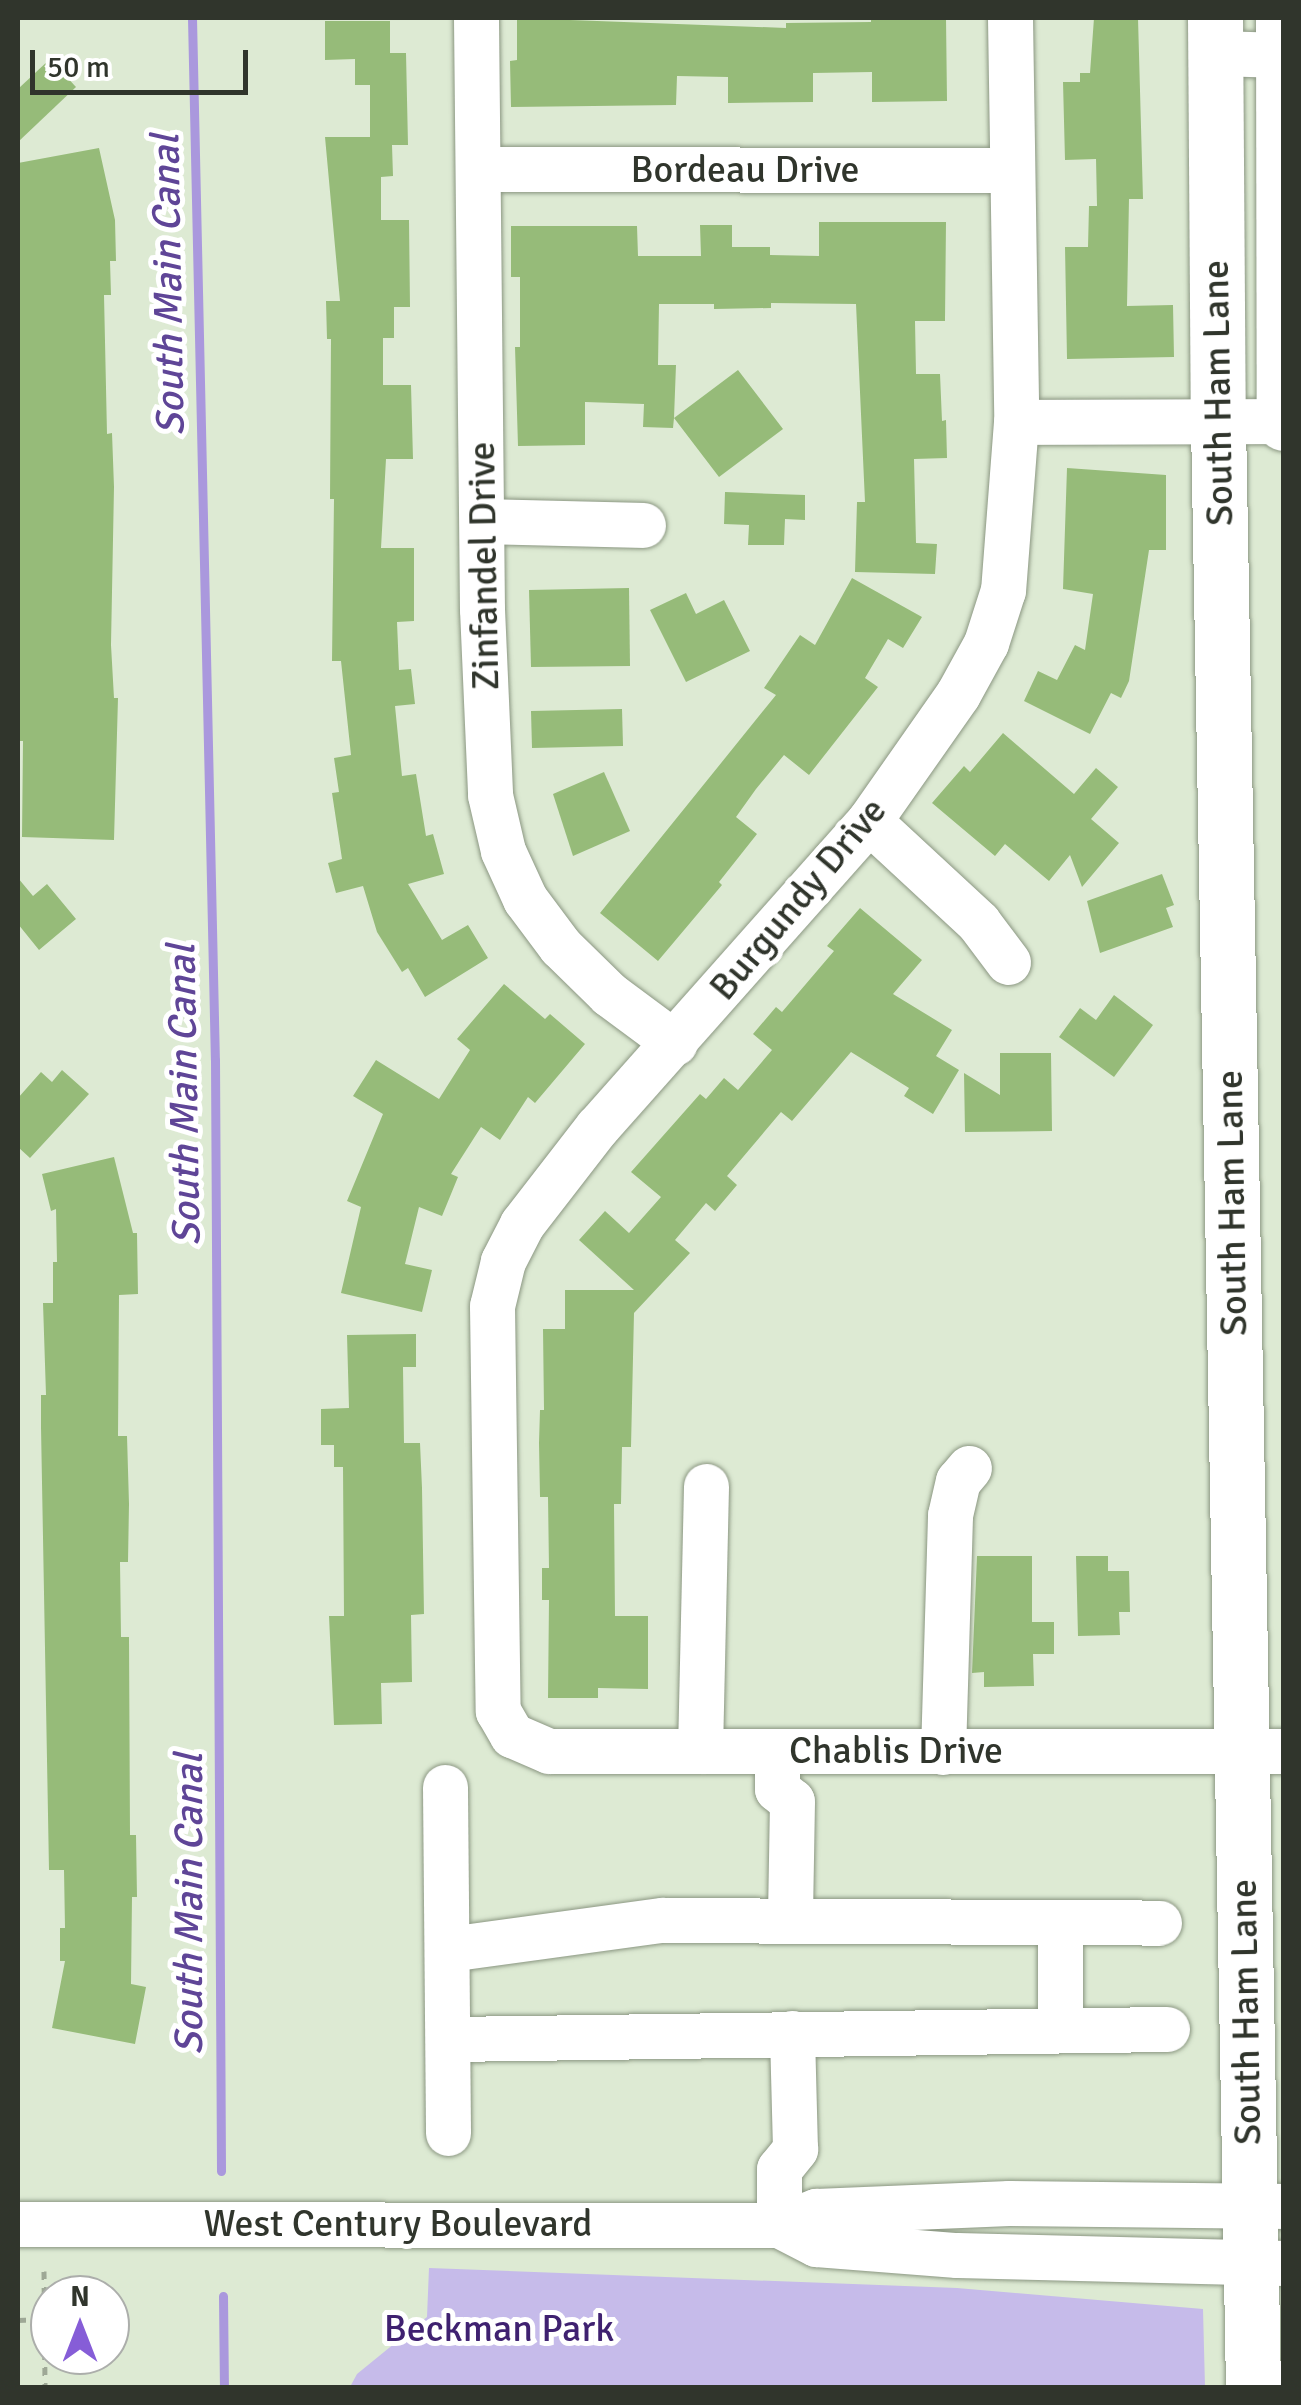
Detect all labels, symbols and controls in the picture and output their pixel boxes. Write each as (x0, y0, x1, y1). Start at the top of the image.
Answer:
scale bar (35, 30, 252, 92)
text: 50 m (47, 49, 110, 86)
water label: South Main Canal (141, 134, 195, 436)
street label: Bordeau Drive (631, 147, 859, 193)
street label: South Ham Lane (1193, 260, 1243, 526)
street label: Zinfandel Drive (459, 441, 509, 691)
street label: Burgundy Drive (700, 788, 896, 1010)
water label: South Main Canal (157, 944, 211, 1246)
street label: South Ham Lane (1207, 1070, 1257, 1336)
street label: Chablis Drive (789, 1728, 1003, 1774)
water label: South Main Canal (165, 1753, 213, 2055)
street label: South Ham Lane (1221, 1879, 1271, 2145)
street label: West Century Boulevard (204, 2201, 592, 2247)
north arrow (30, 2275, 130, 2375)
text: N (70, 2280, 90, 2314)
park label: Beckman Park (384, 2306, 614, 2352)

